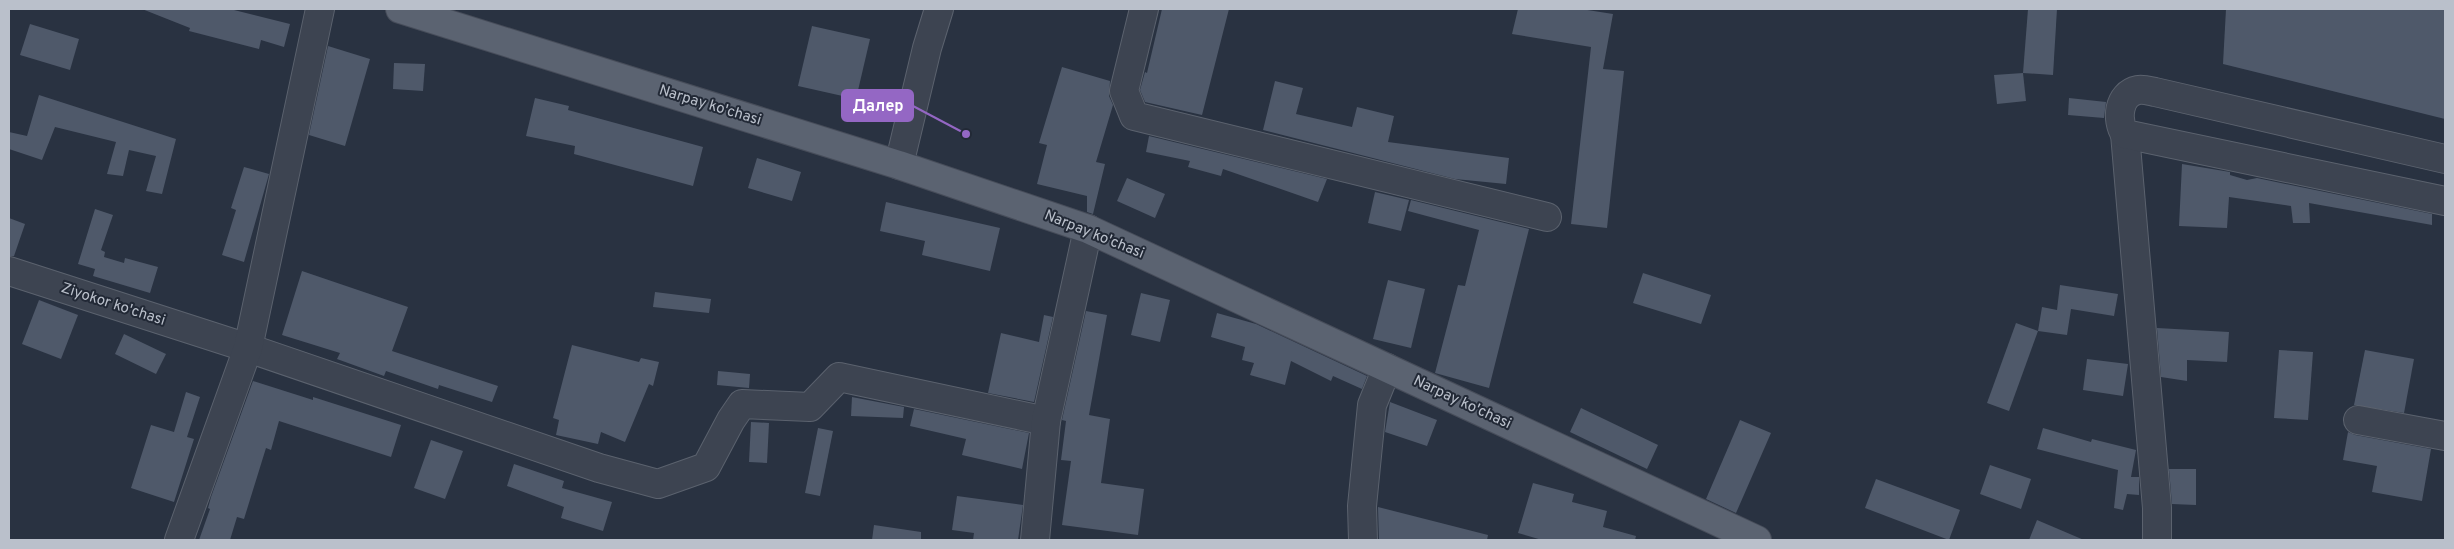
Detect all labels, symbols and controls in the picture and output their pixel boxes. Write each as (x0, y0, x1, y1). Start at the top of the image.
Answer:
street label: Narpay ko'chasi (657, 81, 763, 131)
callout: Далер (842, 90, 913, 121)
text: Далер (852, 97, 904, 117)
street label: Narpay ko'chasi (1041, 206, 1147, 264)
street label: Ziyokor ko'chasi (58, 279, 168, 331)
street label: Narpay ko'chasi (1410, 372, 1514, 434)

